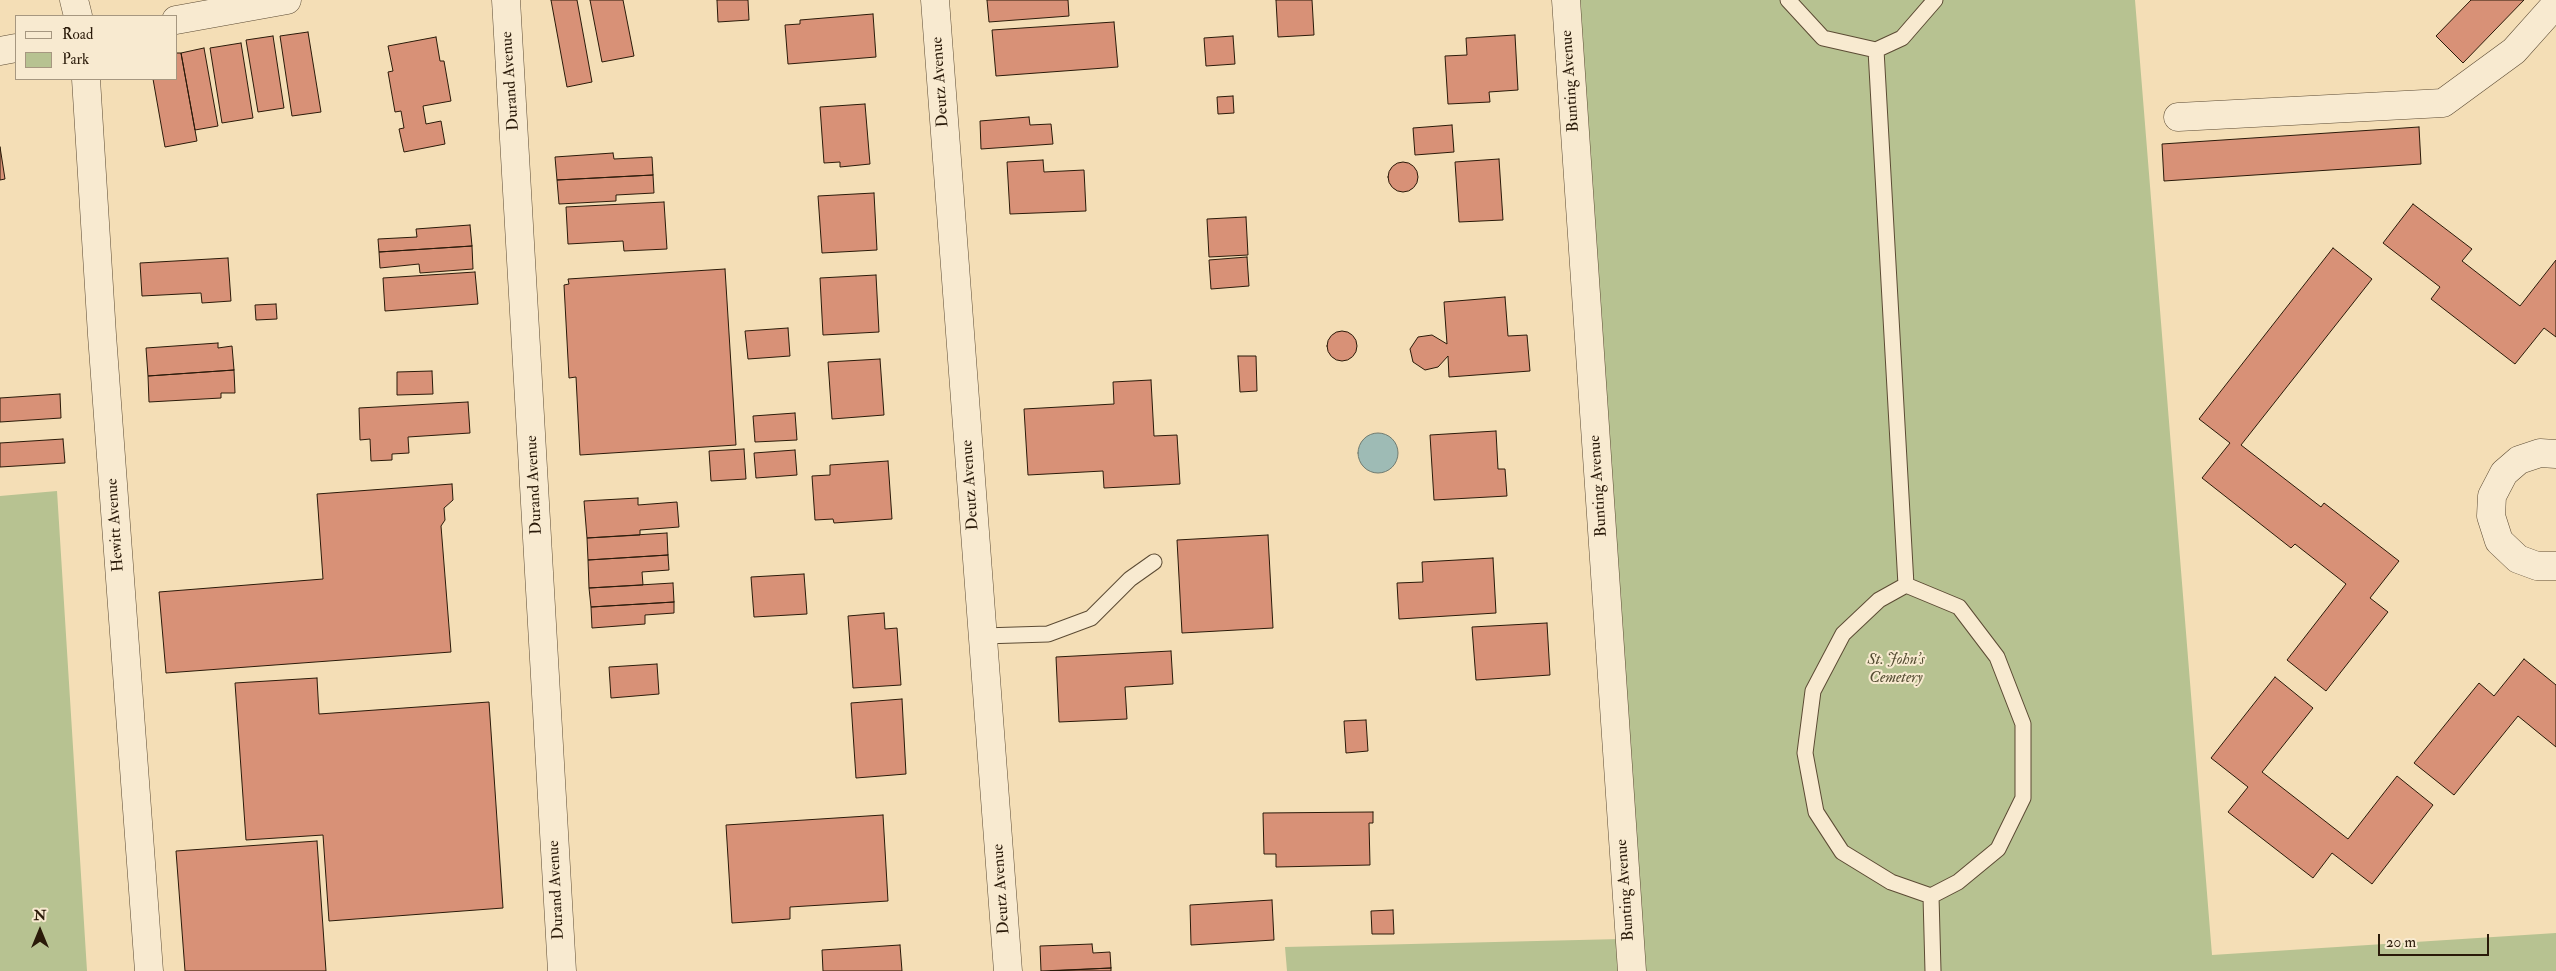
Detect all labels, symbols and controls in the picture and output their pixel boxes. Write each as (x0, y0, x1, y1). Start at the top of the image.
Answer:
legend (15, 15, 178, 80)
text: Road (62, 25, 93, 44)
street label: Bunting Avenue (1558, 29, 1584, 133)
street label: Durand Avenue (498, 31, 524, 131)
street label: Deutz Avenue (928, 36, 954, 128)
text: Park (62, 50, 89, 69)
street label: Bunting Avenue (1586, 434, 1612, 538)
street label: Durand Avenue (523, 435, 547, 535)
street label: Deutz Avenue (958, 439, 984, 531)
street label: Hewitt Avenue (103, 478, 129, 572)
park label: St. John's Cemetery (1867, 651, 1925, 689)
street label: Bunting Avenue (1613, 838, 1639, 942)
street label: Durand Avenue (545, 840, 569, 940)
street label: Deutz Avenue (989, 843, 1015, 935)
north arrow (15, 906, 65, 956)
text: N (34, 907, 46, 924)
scale bar (2381, 924, 2492, 956)
text: 20 m (2386, 933, 2416, 952)

